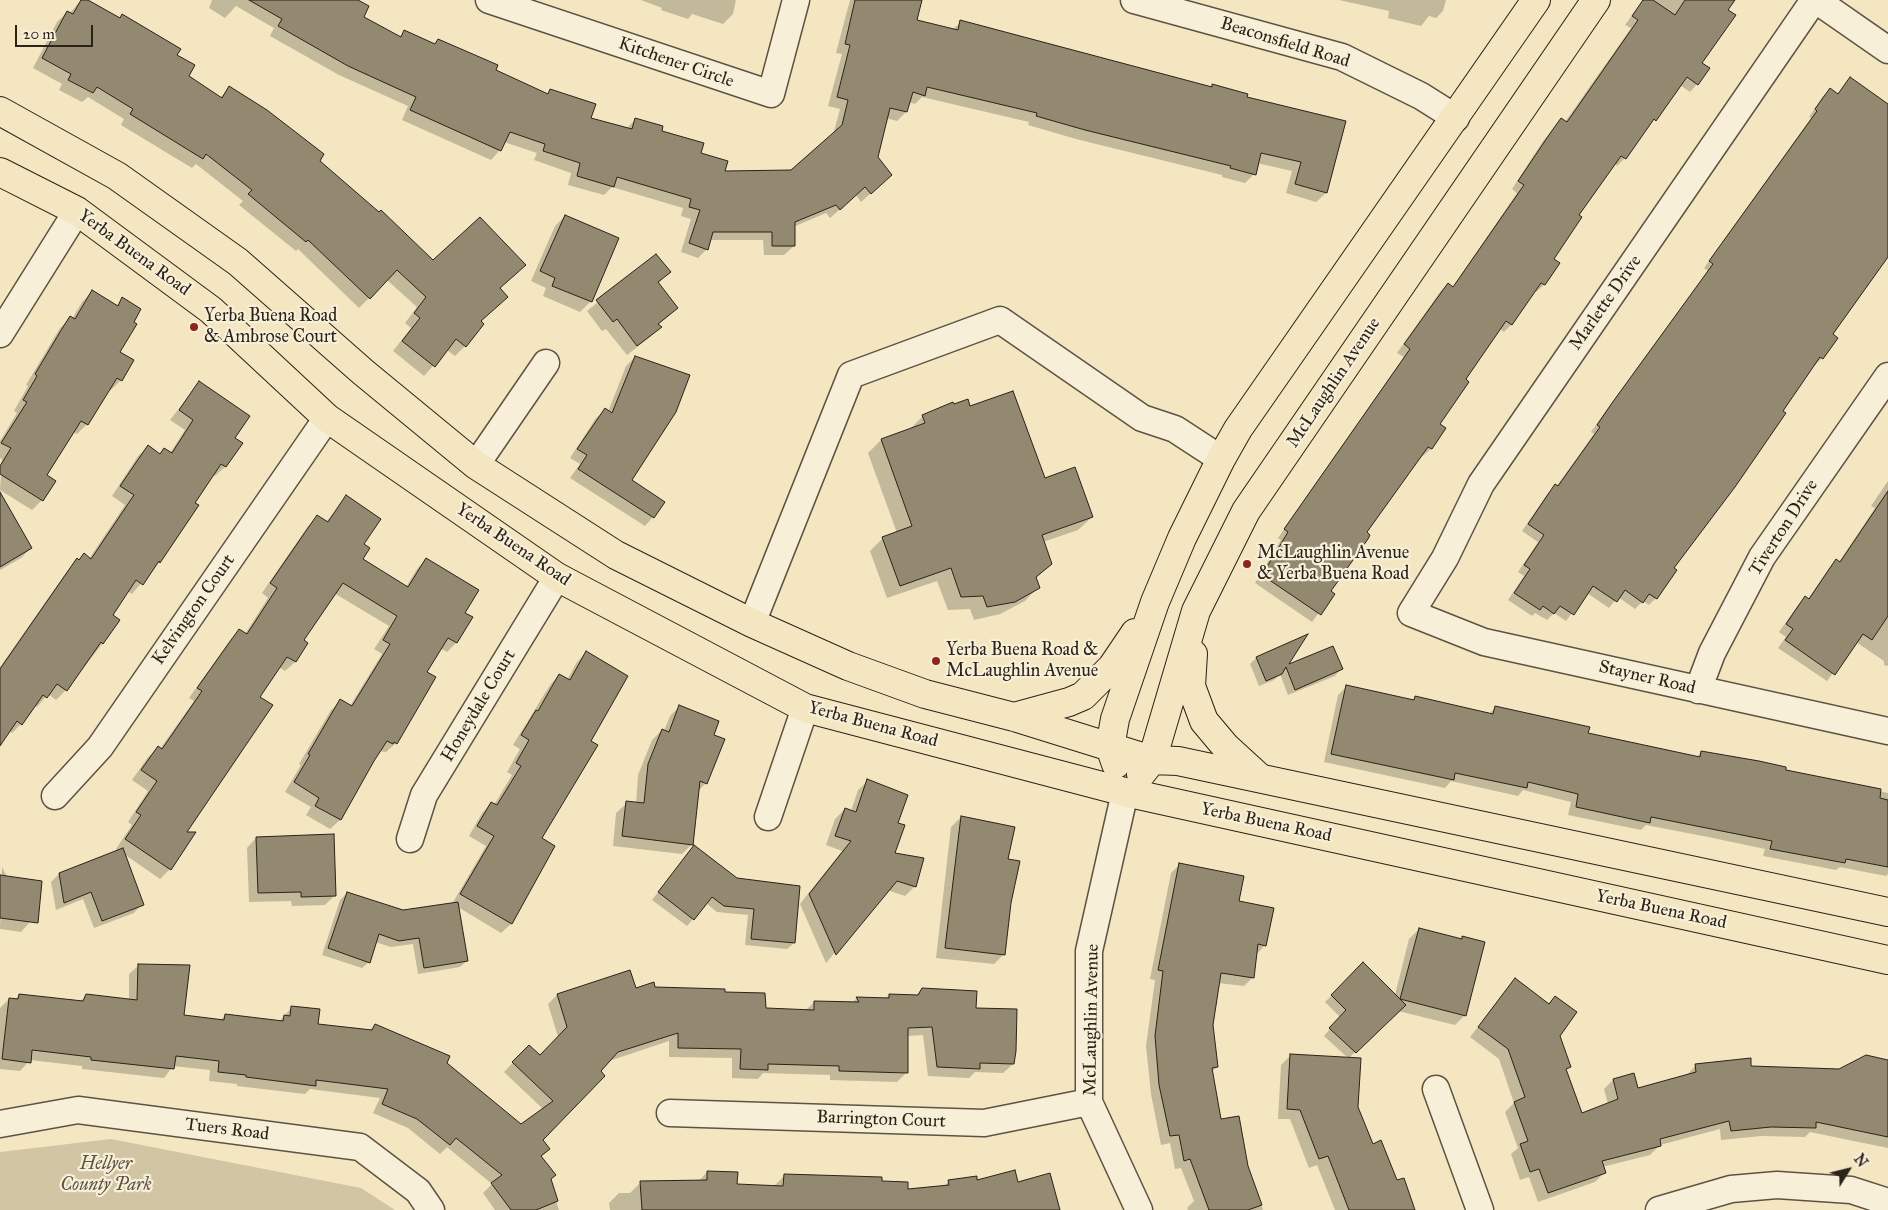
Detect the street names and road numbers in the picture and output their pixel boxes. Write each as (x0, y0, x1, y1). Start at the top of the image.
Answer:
street label: Beaconsfield Road (1218, 13, 1352, 73)
street label: Kitchener Circle (615, 33, 737, 93)
street label: Yerba Buena Road (74, 205, 194, 301)
street label: Marlette Drive (1565, 251, 1647, 355)
street label: McLaughlin Avenue (1282, 314, 1386, 452)
street label: Tiverton Drive (1745, 476, 1823, 580)
street label: Yerba Buena Road (452, 499, 574, 591)
street label: Kelvington Court (148, 551, 240, 669)
street label: Honeydale Court (437, 646, 521, 766)
street label: Stayner Road (1596, 656, 1698, 700)
street label: Yerba Buena Road (806, 697, 940, 753)
street label: Yerba Buena Road (1199, 799, 1333, 847)
street label: Yerba Buena Road (1594, 886, 1728, 934)
street label: McLaughlin Avenue (1080, 944, 1104, 1096)
street label: Barrington Court (816, 1107, 946, 1133)
street label: Tuers Road (184, 1114, 270, 1146)

